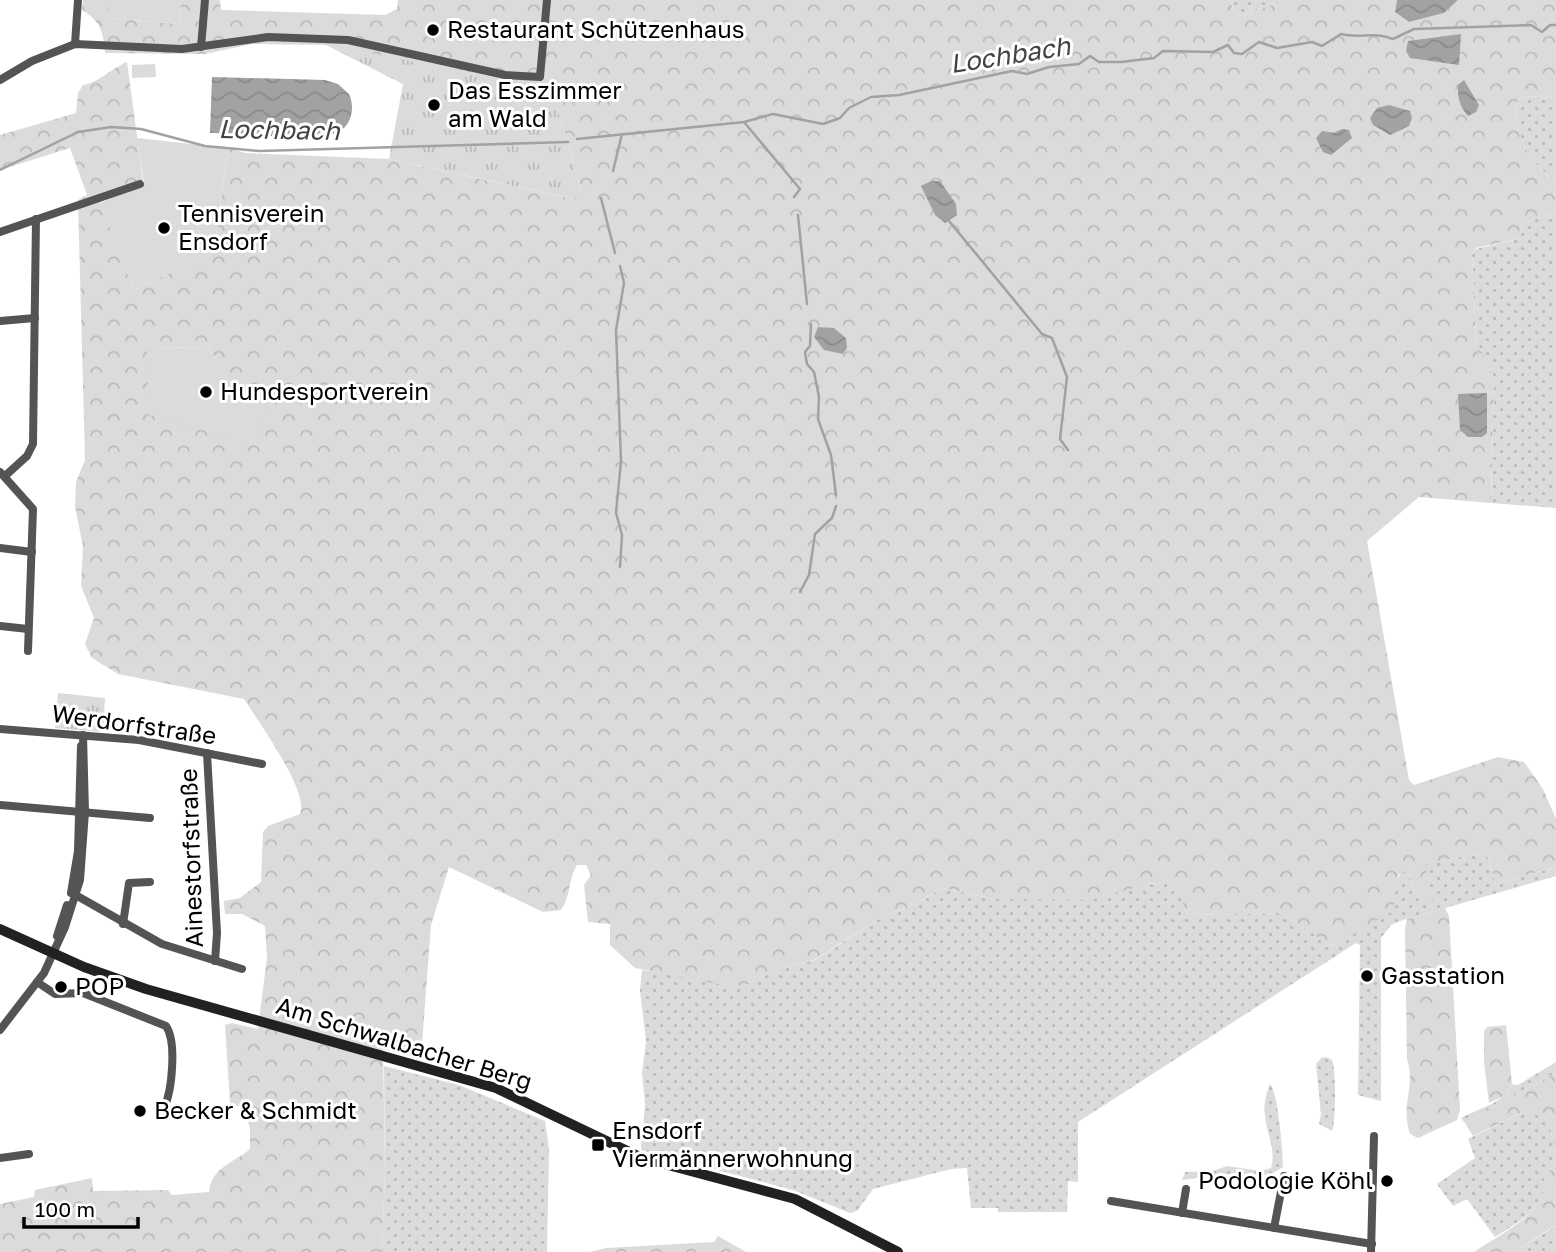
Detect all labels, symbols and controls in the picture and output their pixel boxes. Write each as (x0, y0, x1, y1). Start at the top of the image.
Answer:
place label: Restaurant Schützenhaus (447, 14, 744, 43)
marker: Restaurant Schützenhaus (425, 22, 441, 38)
water label: Lochbach (948, 30, 1073, 79)
place label: Das Esszimmer am Wald (448, 75, 622, 132)
marker: Das Esszimmer am Wald (426, 97, 442, 113)
water label: Lochbach (218, 113, 341, 146)
place label: Tennisverein Ensdorf (178, 198, 324, 255)
marker: Tennisverein Ensdorf (156, 220, 172, 236)
place label: Hundesportverein (220, 376, 429, 405)
marker: Hundesportverein (198, 384, 214, 400)
street label: Werdorfstraße (50, 698, 218, 749)
street label: Ainestorfstraße (173, 768, 208, 948)
place label: Gasstation (1381, 960, 1505, 989)
marker: Gasstation (1359, 968, 1375, 984)
place label: POP (75, 971, 124, 1000)
marker: POP (53, 979, 69, 995)
street label: Am Schwalbacher Berg (273, 990, 536, 1095)
place label: Becker & Schmidt (154, 1095, 357, 1124)
marker: Becker & Schmidt (132, 1103, 148, 1119)
place label: Ensdorf Viermännerwohnung (612, 1115, 853, 1172)
marker: Ensdorf Viermännerwohnung (590, 1137, 606, 1153)
place label: Podologie Köhl (1198, 1165, 1373, 1194)
marker: Podologie Köhl (1379, 1173, 1395, 1189)
scale bar (24, 1186, 138, 1230)
text: 100 m (35, 1196, 95, 1222)

